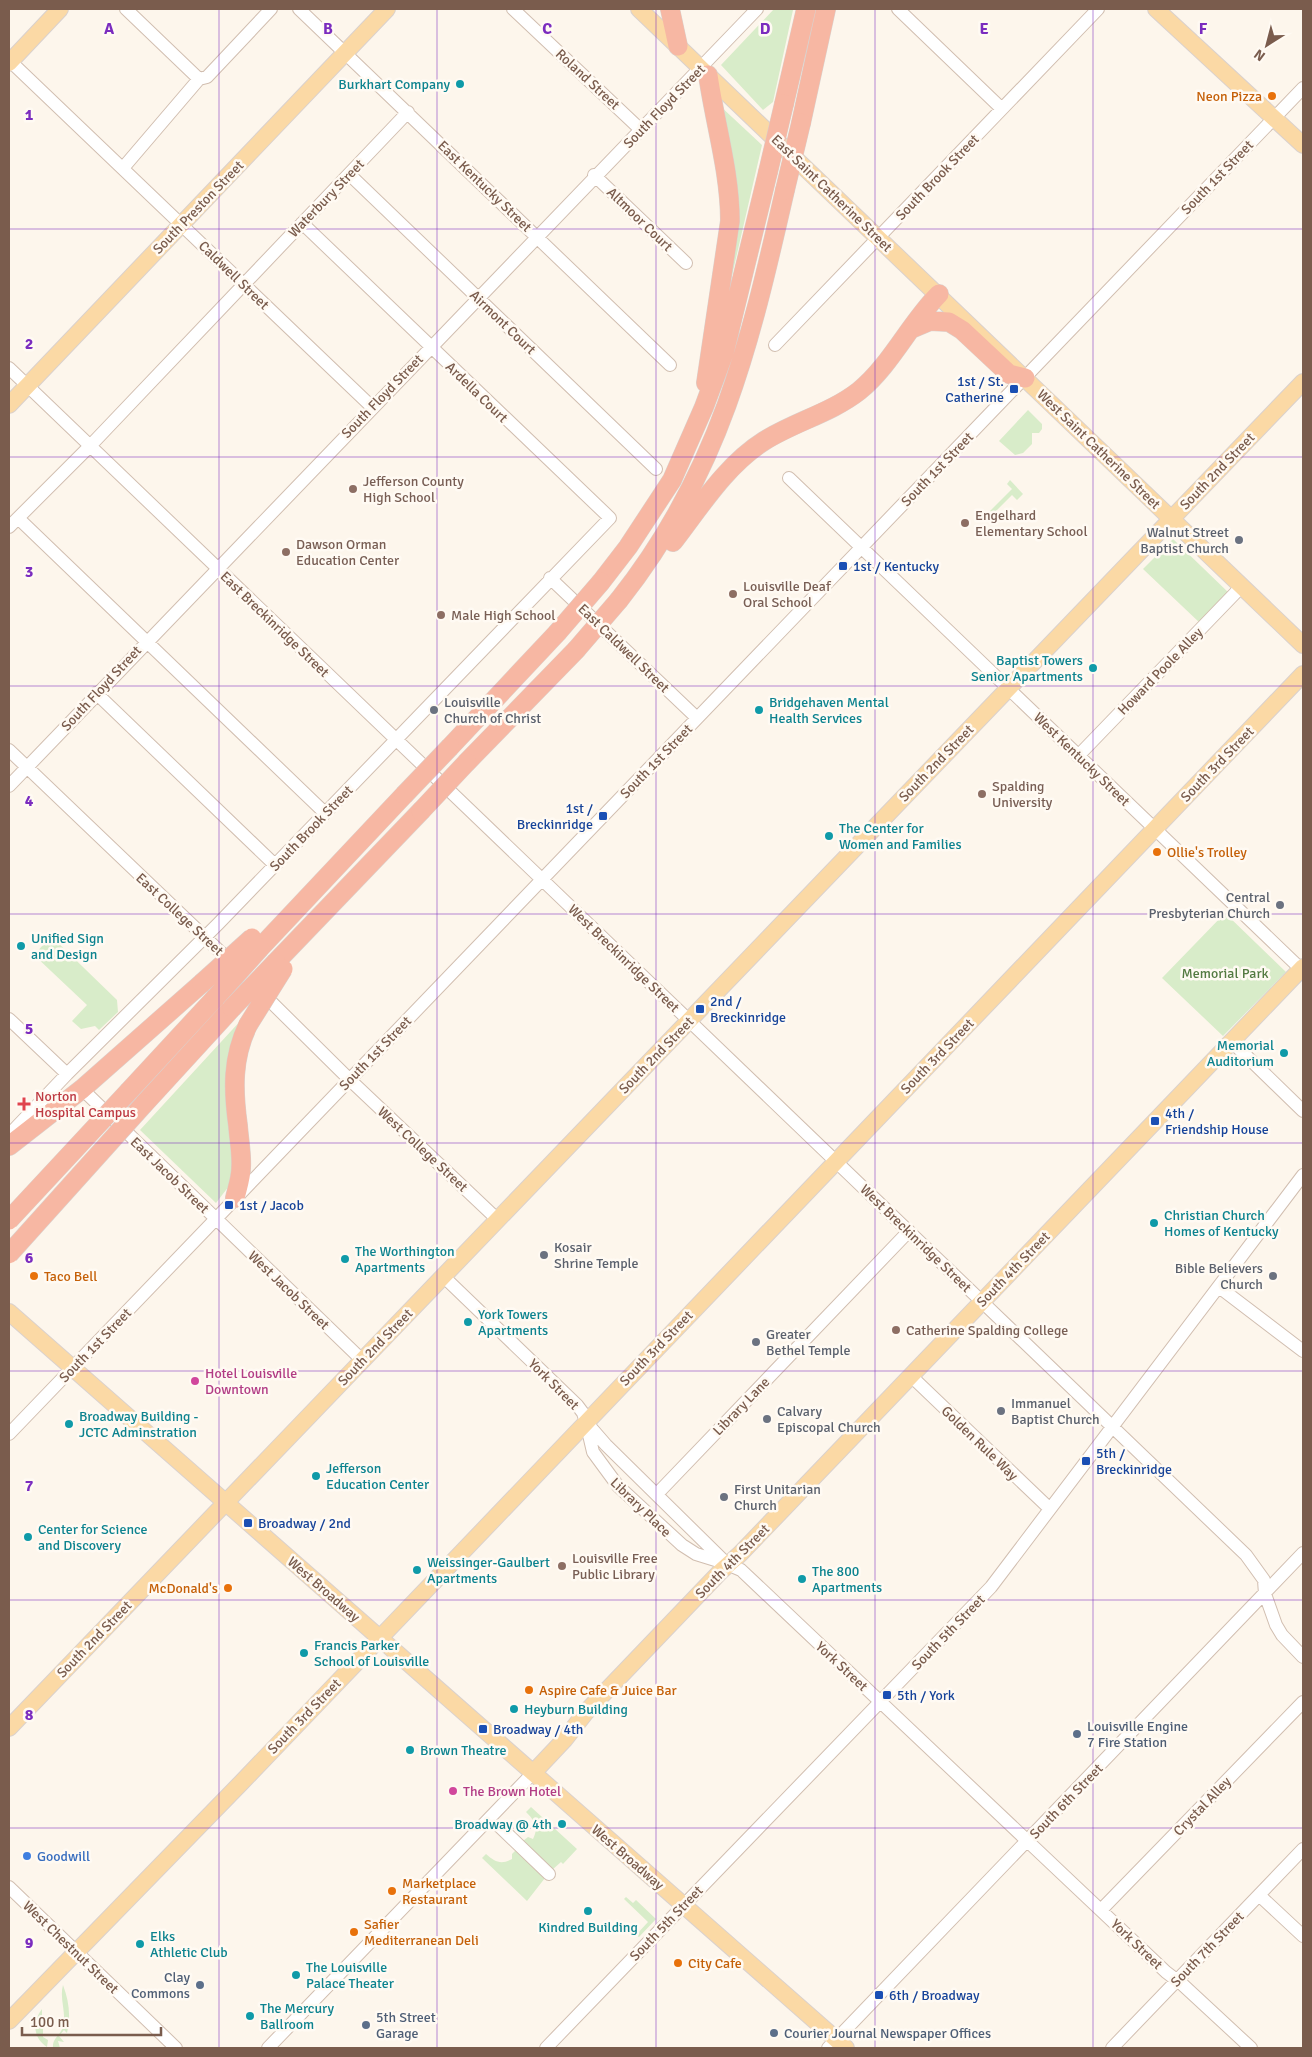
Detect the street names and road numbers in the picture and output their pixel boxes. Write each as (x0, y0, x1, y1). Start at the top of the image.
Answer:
street label: Roland Street (552, 45, 623, 113)
street label: South Floyd Street (620, 61, 709, 152)
street label: East Saint Catherine Street (768, 131, 896, 256)
street label: South Brook Street (892, 131, 983, 224)
street label: East Kentucky Street (434, 137, 535, 236)
street label: South 1st Street (1178, 137, 1257, 218)
street label: Waterbury Street (285, 156, 368, 241)
street label: South Preston Street (149, 157, 247, 258)
street label: Altmoor Court (603, 184, 676, 255)
street label: Caldwell Street (195, 237, 273, 313)
street label: Airmont Court (466, 287, 539, 358)
street label: South Floyd Street (338, 351, 427, 442)
street label: Ardella Court (442, 358, 511, 426)
street label: West Saint Catherine Street (1033, 386, 1164, 513)
street label: South 1st Street (898, 429, 977, 510)
street label: South 2nd Street (1176, 429, 1258, 513)
street label: East Breckinridge Street (217, 568, 333, 681)
street label: East Caldwell Street (574, 600, 673, 696)
street label: Howard Poole Alley (1114, 624, 1207, 719)
street label: South Floyd Street (58, 642, 145, 734)
street label: West Kentucky Street (1030, 709, 1133, 810)
street label: South 1st Street (617, 721, 696, 802)
street label: South 2nd Street (895, 721, 977, 805)
street label: South 3rd Street (1177, 723, 1258, 805)
street label: South Brook Street (266, 782, 357, 875)
street label: East College Street (132, 869, 227, 959)
street label: West Breckinridge Street (564, 901, 683, 1016)
street label: South 1st Street (336, 1013, 415, 1094)
street label: South 2nd Street (615, 1013, 697, 1097)
street label: South 3rd Street (897, 1015, 978, 1097)
street label: West College Street (374, 1103, 471, 1196)
street label: East Jacob Street (127, 1134, 213, 1217)
street label: West Breckinridge Street (856, 1181, 975, 1296)
street label: South 4th Street (973, 1228, 1054, 1310)
street label: West Jacob Street (245, 1247, 333, 1333)
street label: South 1st Street (56, 1305, 135, 1386)
street label: South 2nd Street (334, 1305, 416, 1389)
street label: South 3rd Street (616, 1307, 697, 1389)
street label: York Street (525, 1355, 583, 1413)
street label: Library Lane (709, 1374, 773, 1439)
street label: Golden Rule Way (938, 1402, 1022, 1485)
street label: Library Place (607, 1474, 675, 1541)
street label: South 4th Street (692, 1521, 773, 1602)
street label: West Broadway (284, 1553, 364, 1626)
street label: South 5th Street (908, 1591, 989, 1673)
street label: South 2nd Street (53, 1597, 135, 1681)
street label: York Street (812, 1638, 871, 1695)
street label: South 3rd Street (264, 1675, 345, 1757)
street label: South 6th Street (1026, 1760, 1107, 1842)
street label: Crystal Alley (1170, 1773, 1235, 1839)
street label: West Broadway (588, 1821, 668, 1894)
street label: South 5th Street (626, 1882, 707, 1964)
street label: West Chestnut Street (19, 1897, 122, 1997)
street label: South 7th Street (1167, 1908, 1248, 1990)
street label: York Street (1107, 1916, 1166, 1973)

